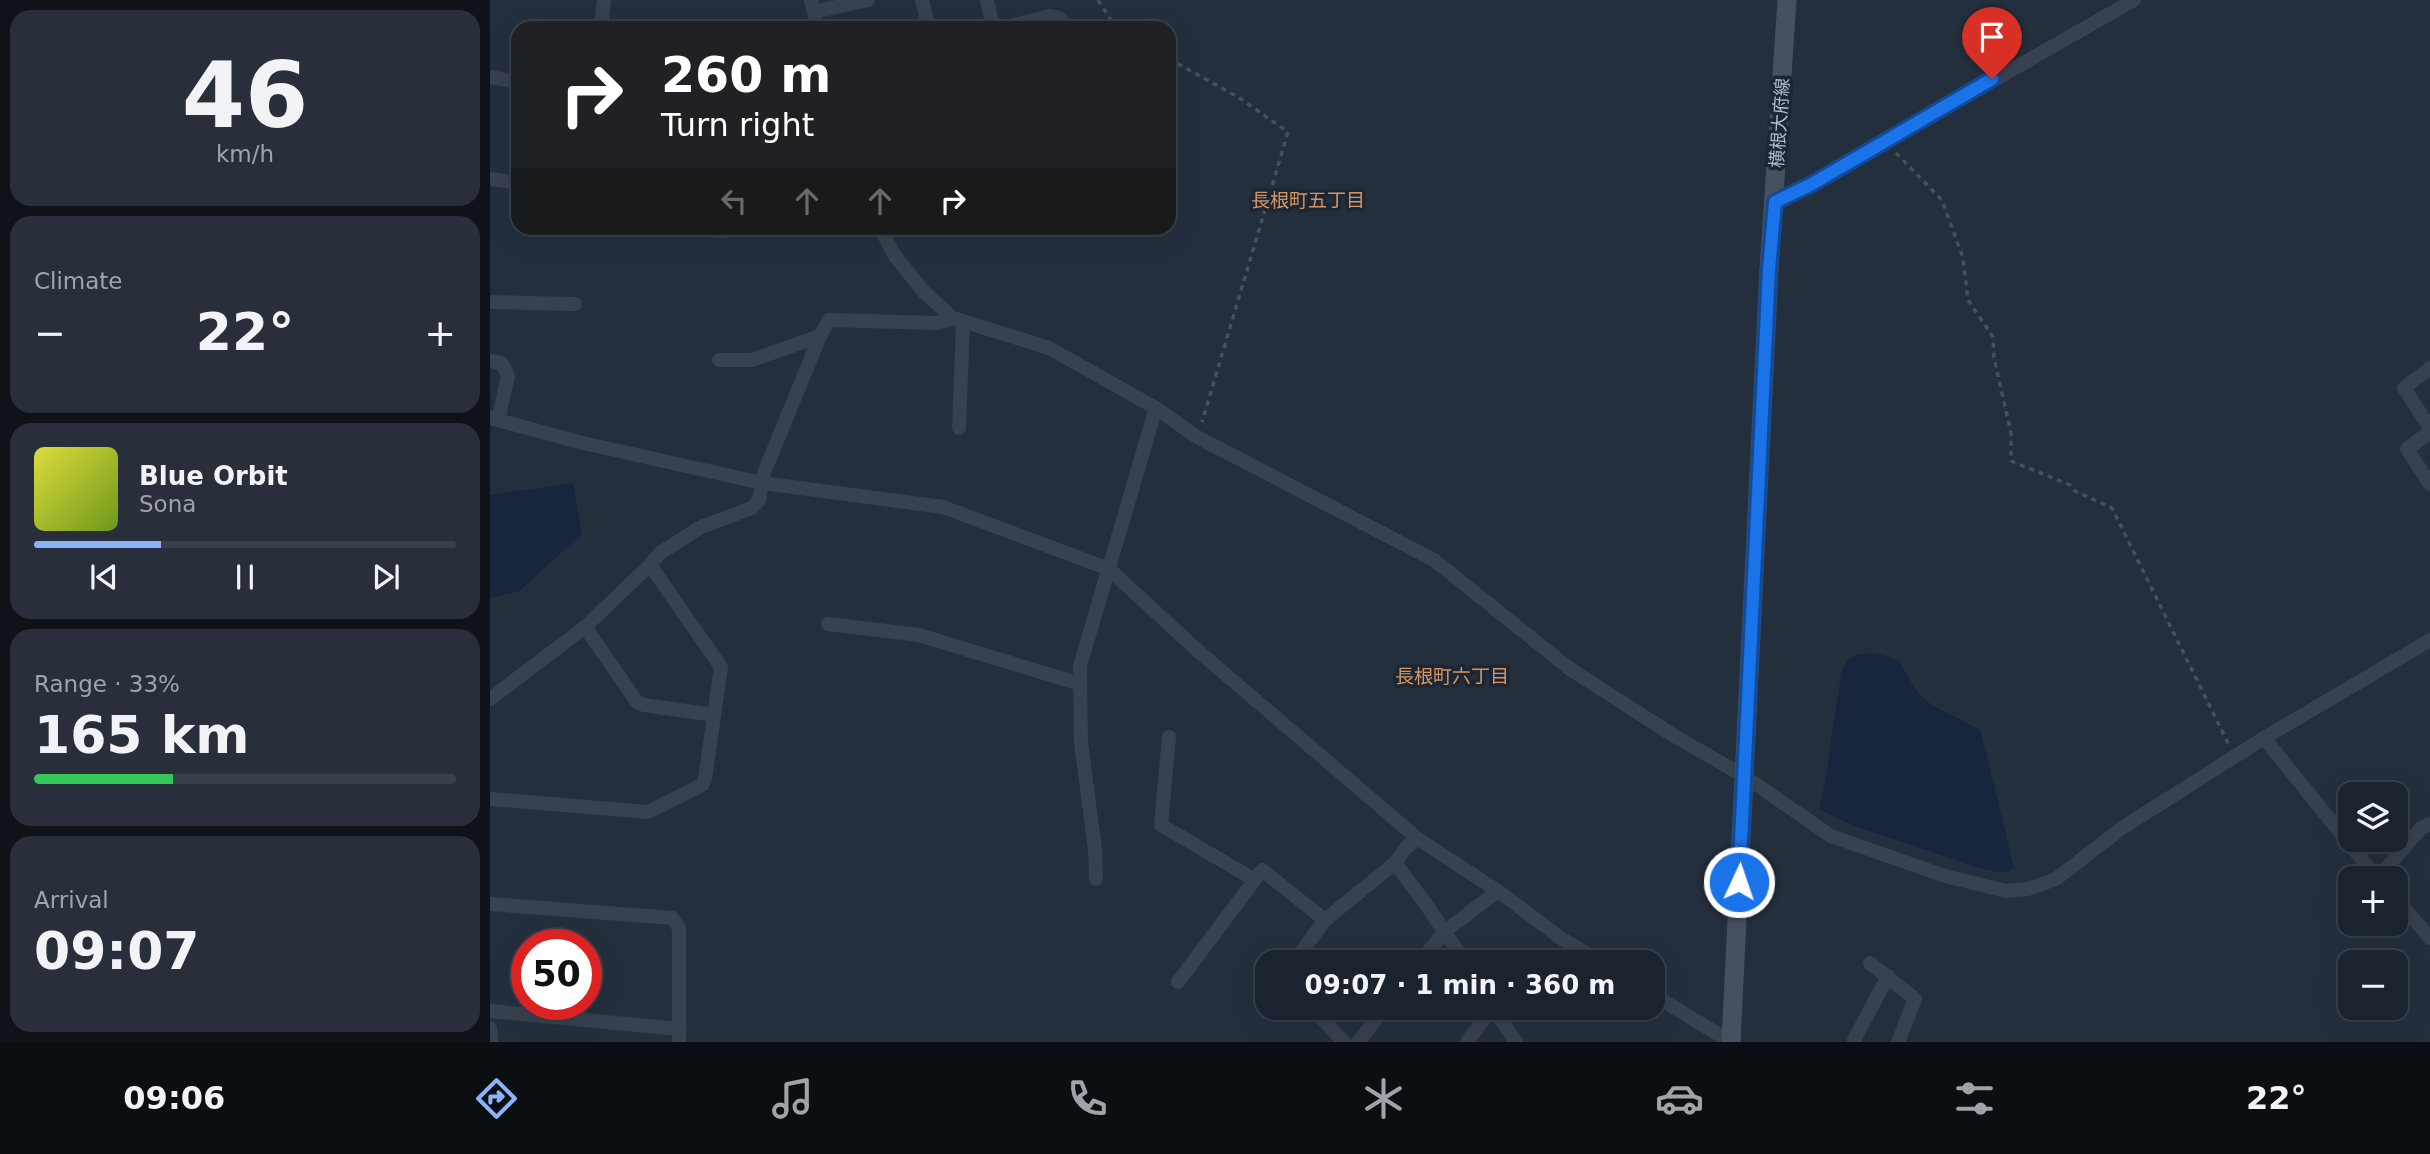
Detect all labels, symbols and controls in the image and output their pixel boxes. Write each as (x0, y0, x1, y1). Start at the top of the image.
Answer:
pin (1962, 7, 2022, 79)
icon: arrive (1973, 18, 2011, 56)
text: 46 (182, 43, 308, 148)
text: 260 m (661, 47, 831, 104)
icon: right (546, 49, 637, 140)
street label: 横根大府線 (1766, 77, 1793, 169)
text: Turn right (661, 106, 814, 144)
text: km/h (216, 141, 274, 167)
icon: left (715, 182, 753, 220)
icon: ahead (788, 182, 826, 220)
icon: ahead (861, 182, 899, 220)
icon: right (934, 182, 972, 220)
district label: 長根町五丁目 (1251, 189, 1365, 211)
text: Climate (34, 268, 123, 294)
text: 22° (196, 302, 294, 362)
text: − (34, 311, 66, 355)
text: + (424, 311, 456, 355)
text: Blue Orbit (139, 461, 288, 491)
text: Sona (139, 491, 196, 517)
icon: previous (85, 558, 123, 596)
icon: pause (226, 558, 264, 596)
icon: next (367, 558, 405, 596)
district label: 長根町六丁目 (1395, 665, 1509, 687)
text: Range · 33% (34, 671, 180, 697)
text: 165 km (34, 705, 249, 765)
map controls (2338, 782, 2408, 1020)
button: layers (2338, 782, 2408, 852)
position arrow (1702, 845, 1776, 919)
button: + (2338, 866, 2408, 936)
text: Arrival (34, 887, 109, 913)
text: 09:07 (34, 921, 200, 981)
speed limit sign: 50 (511, 929, 602, 1020)
button: − (2338, 950, 2408, 1020)
text: 09:07 · 1 min · 360 m (1305, 970, 1615, 1000)
icon: directions (472, 1074, 521, 1123)
icon: music (768, 1074, 817, 1123)
icon: phone (1063, 1074, 1112, 1123)
icon: climate (1359, 1074, 1408, 1123)
icon: car (1655, 1074, 1704, 1123)
icon: filters (1950, 1074, 1999, 1123)
text: 09:06 (123, 1079, 225, 1117)
text: 22° (2246, 1079, 2307, 1117)

